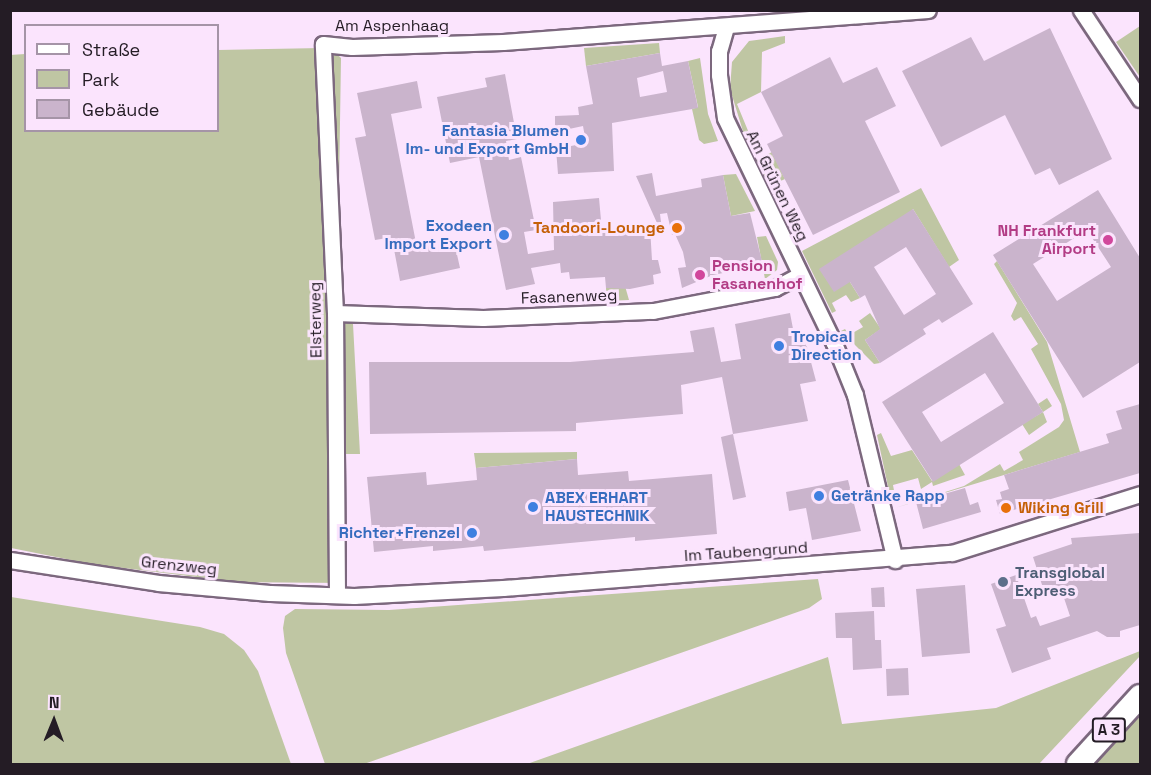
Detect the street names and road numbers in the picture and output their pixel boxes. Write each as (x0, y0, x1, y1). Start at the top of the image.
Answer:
street label: Am Aspenhaag (335, 16, 449, 36)
street label: Am Grünen Weg (742, 127, 812, 245)
street label: Elsterweg (306, 282, 326, 358)
street label: Fasanenweg (520, 286, 618, 308)
street label: Im Taubengrund (683, 538, 809, 566)
street label: Grenzweg (140, 552, 218, 580)
road number: A 3 (1091, 718, 1127, 742)

